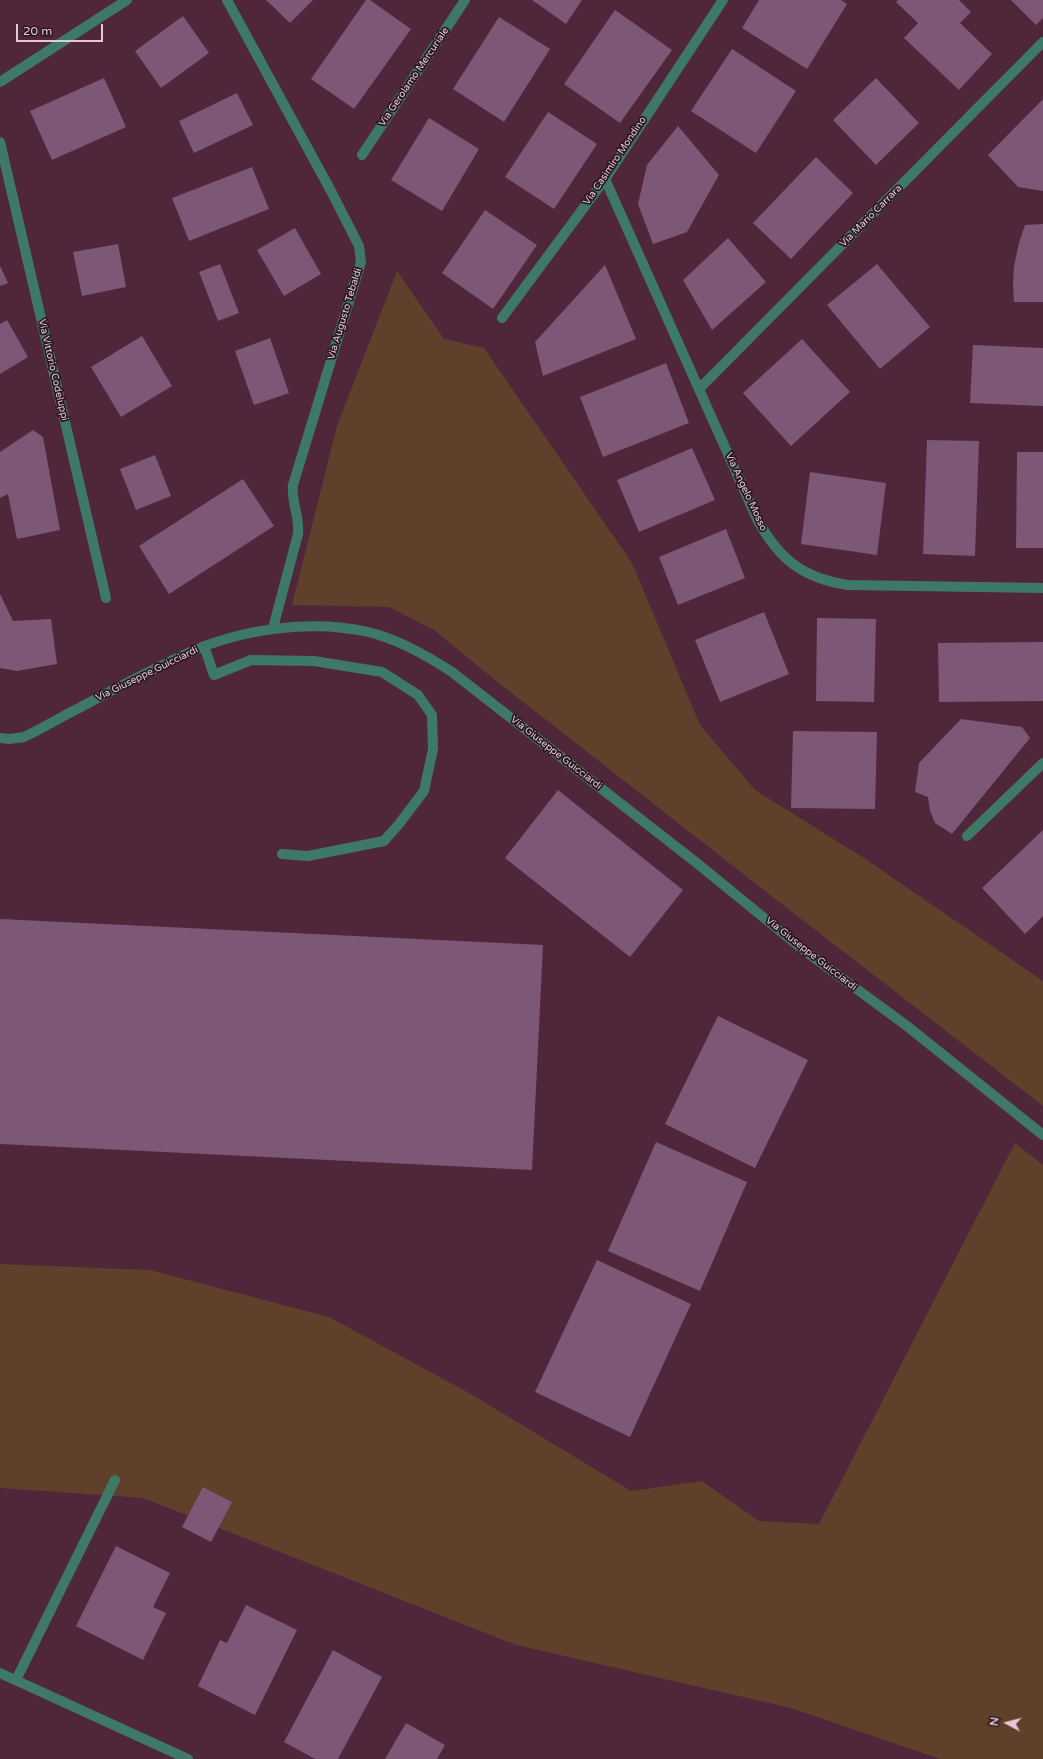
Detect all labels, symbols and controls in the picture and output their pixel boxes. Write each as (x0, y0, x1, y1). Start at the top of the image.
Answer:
scale bar (18, 16, 105, 42)
text: 20 m (23, 24, 52, 38)
street label: Via Gerolamo Mercuriale (376, 25, 452, 129)
street label: Via Casimiro Mondino (581, 114, 649, 208)
street label: Via Mario Carrara (837, 182, 905, 250)
street label: Via Augusto Tebaldi (325, 267, 365, 361)
street label: Via Vittorio Codeluppi (35, 318, 71, 422)
street label: Via Angelo Mosso (723, 451, 769, 533)
street label: Via Giuseppe Guicciardi (94, 644, 200, 704)
street label: Via Giuseppe Guicciardi (508, 714, 604, 792)
street label: Via Giuseppe Guicciardi (763, 915, 859, 993)
north arrow (987, 1703, 1027, 1743)
text: N (988, 1716, 1002, 1727)

